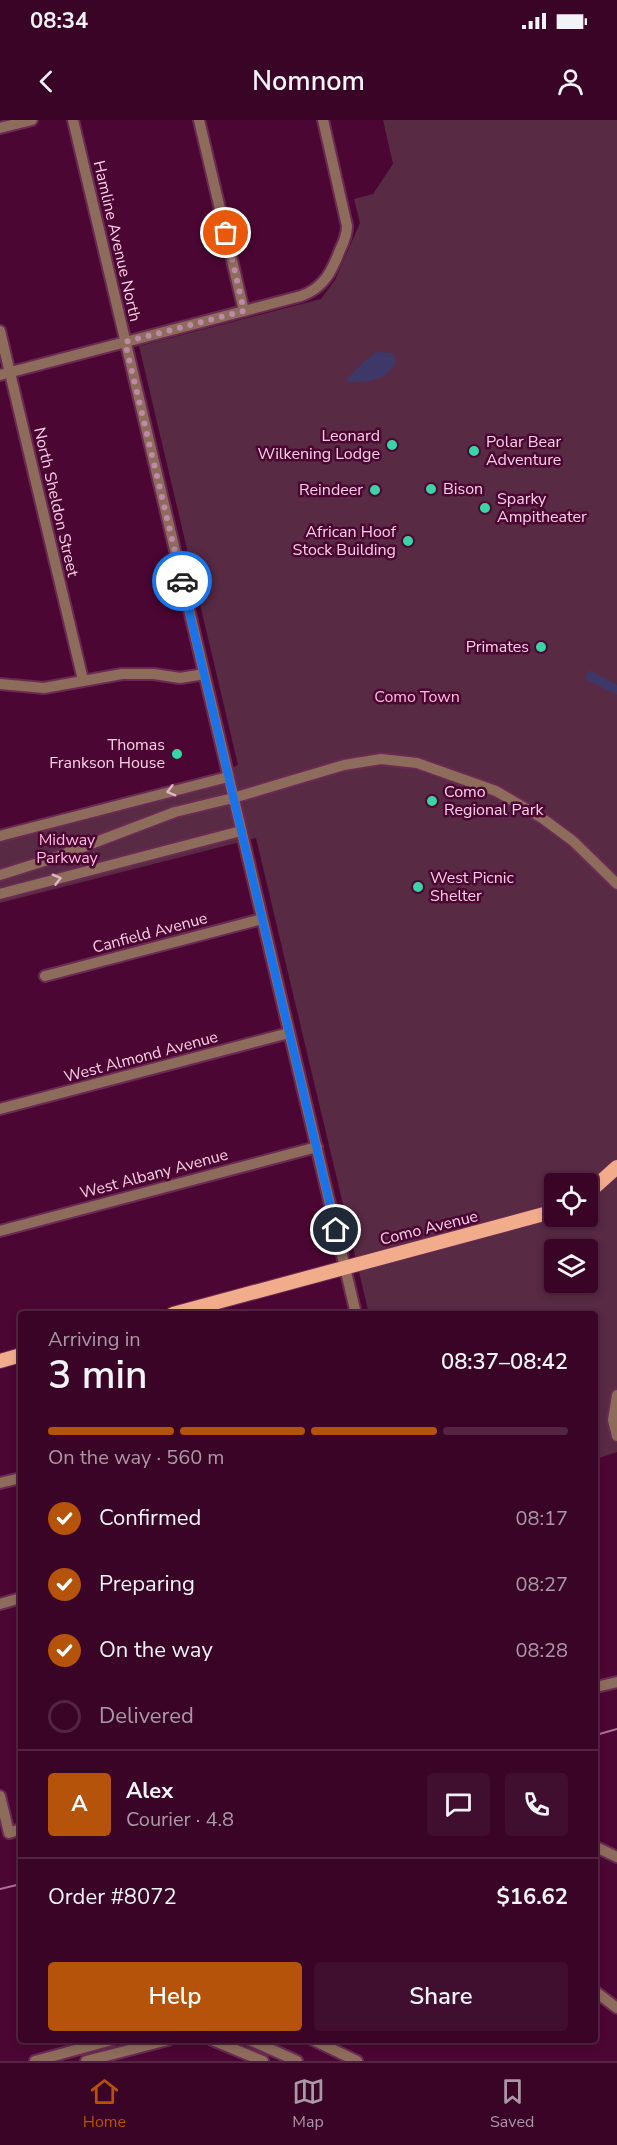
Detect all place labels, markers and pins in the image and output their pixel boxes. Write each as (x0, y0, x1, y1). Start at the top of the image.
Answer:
pin (200, 207, 251, 258)
place label: Leonard Wilkening Lodge (258, 425, 380, 465)
place label: Polar Bear Adventure (486, 431, 562, 471)
marker: Leonard Wilkening Lodge (385, 438, 399, 452)
marker: Polar Bear Adventure (467, 444, 481, 458)
place label: Bison (443, 478, 483, 500)
place label: Reindeer (299, 479, 363, 501)
marker: Bison (424, 482, 438, 496)
marker: Reindeer (368, 483, 382, 497)
place label: Sparky Ampitheater (497, 488, 587, 528)
marker: Sparky Ampitheater (478, 501, 492, 515)
place label: African Hoof Stock Building (293, 521, 397, 561)
marker: African Hoof Stock Building (401, 534, 415, 548)
place label: Primates (466, 636, 529, 658)
marker: Primates (534, 640, 548, 654)
place label: Thomas Frankson House (49, 734, 165, 774)
marker: Thomas Frankson House (170, 747, 184, 761)
place label: Como Regional Park (444, 781, 544, 821)
marker: Como Regional Park (425, 794, 439, 808)
place label: West Picnic Shelter (430, 867, 515, 907)
marker: West Picnic Shelter (411, 880, 425, 894)
pin (310, 1204, 361, 1255)

